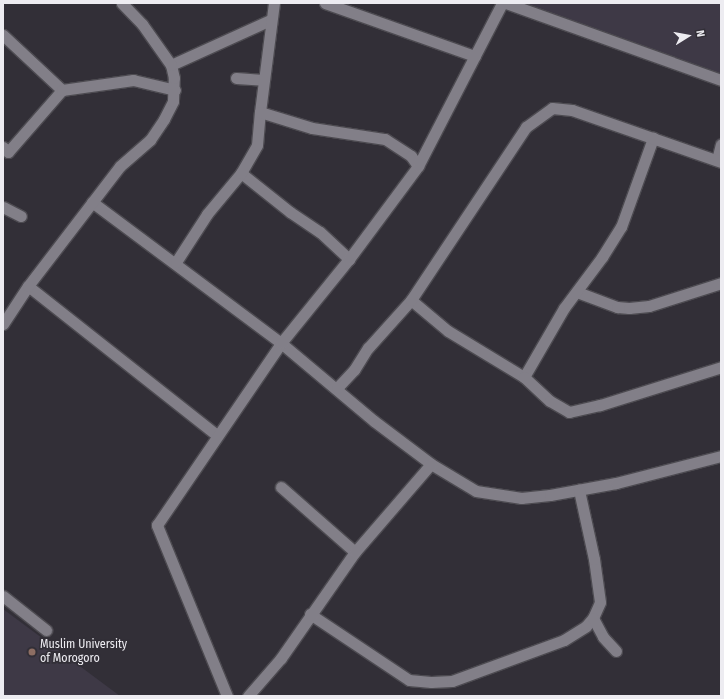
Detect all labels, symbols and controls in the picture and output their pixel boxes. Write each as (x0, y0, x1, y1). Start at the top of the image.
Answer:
north arrow (668, 16, 708, 56)
text: N (693, 29, 707, 38)
place label: Muslim University of Morogoro (40, 638, 127, 666)
marker: Muslim University of Morogoro (27, 647, 37, 657)

